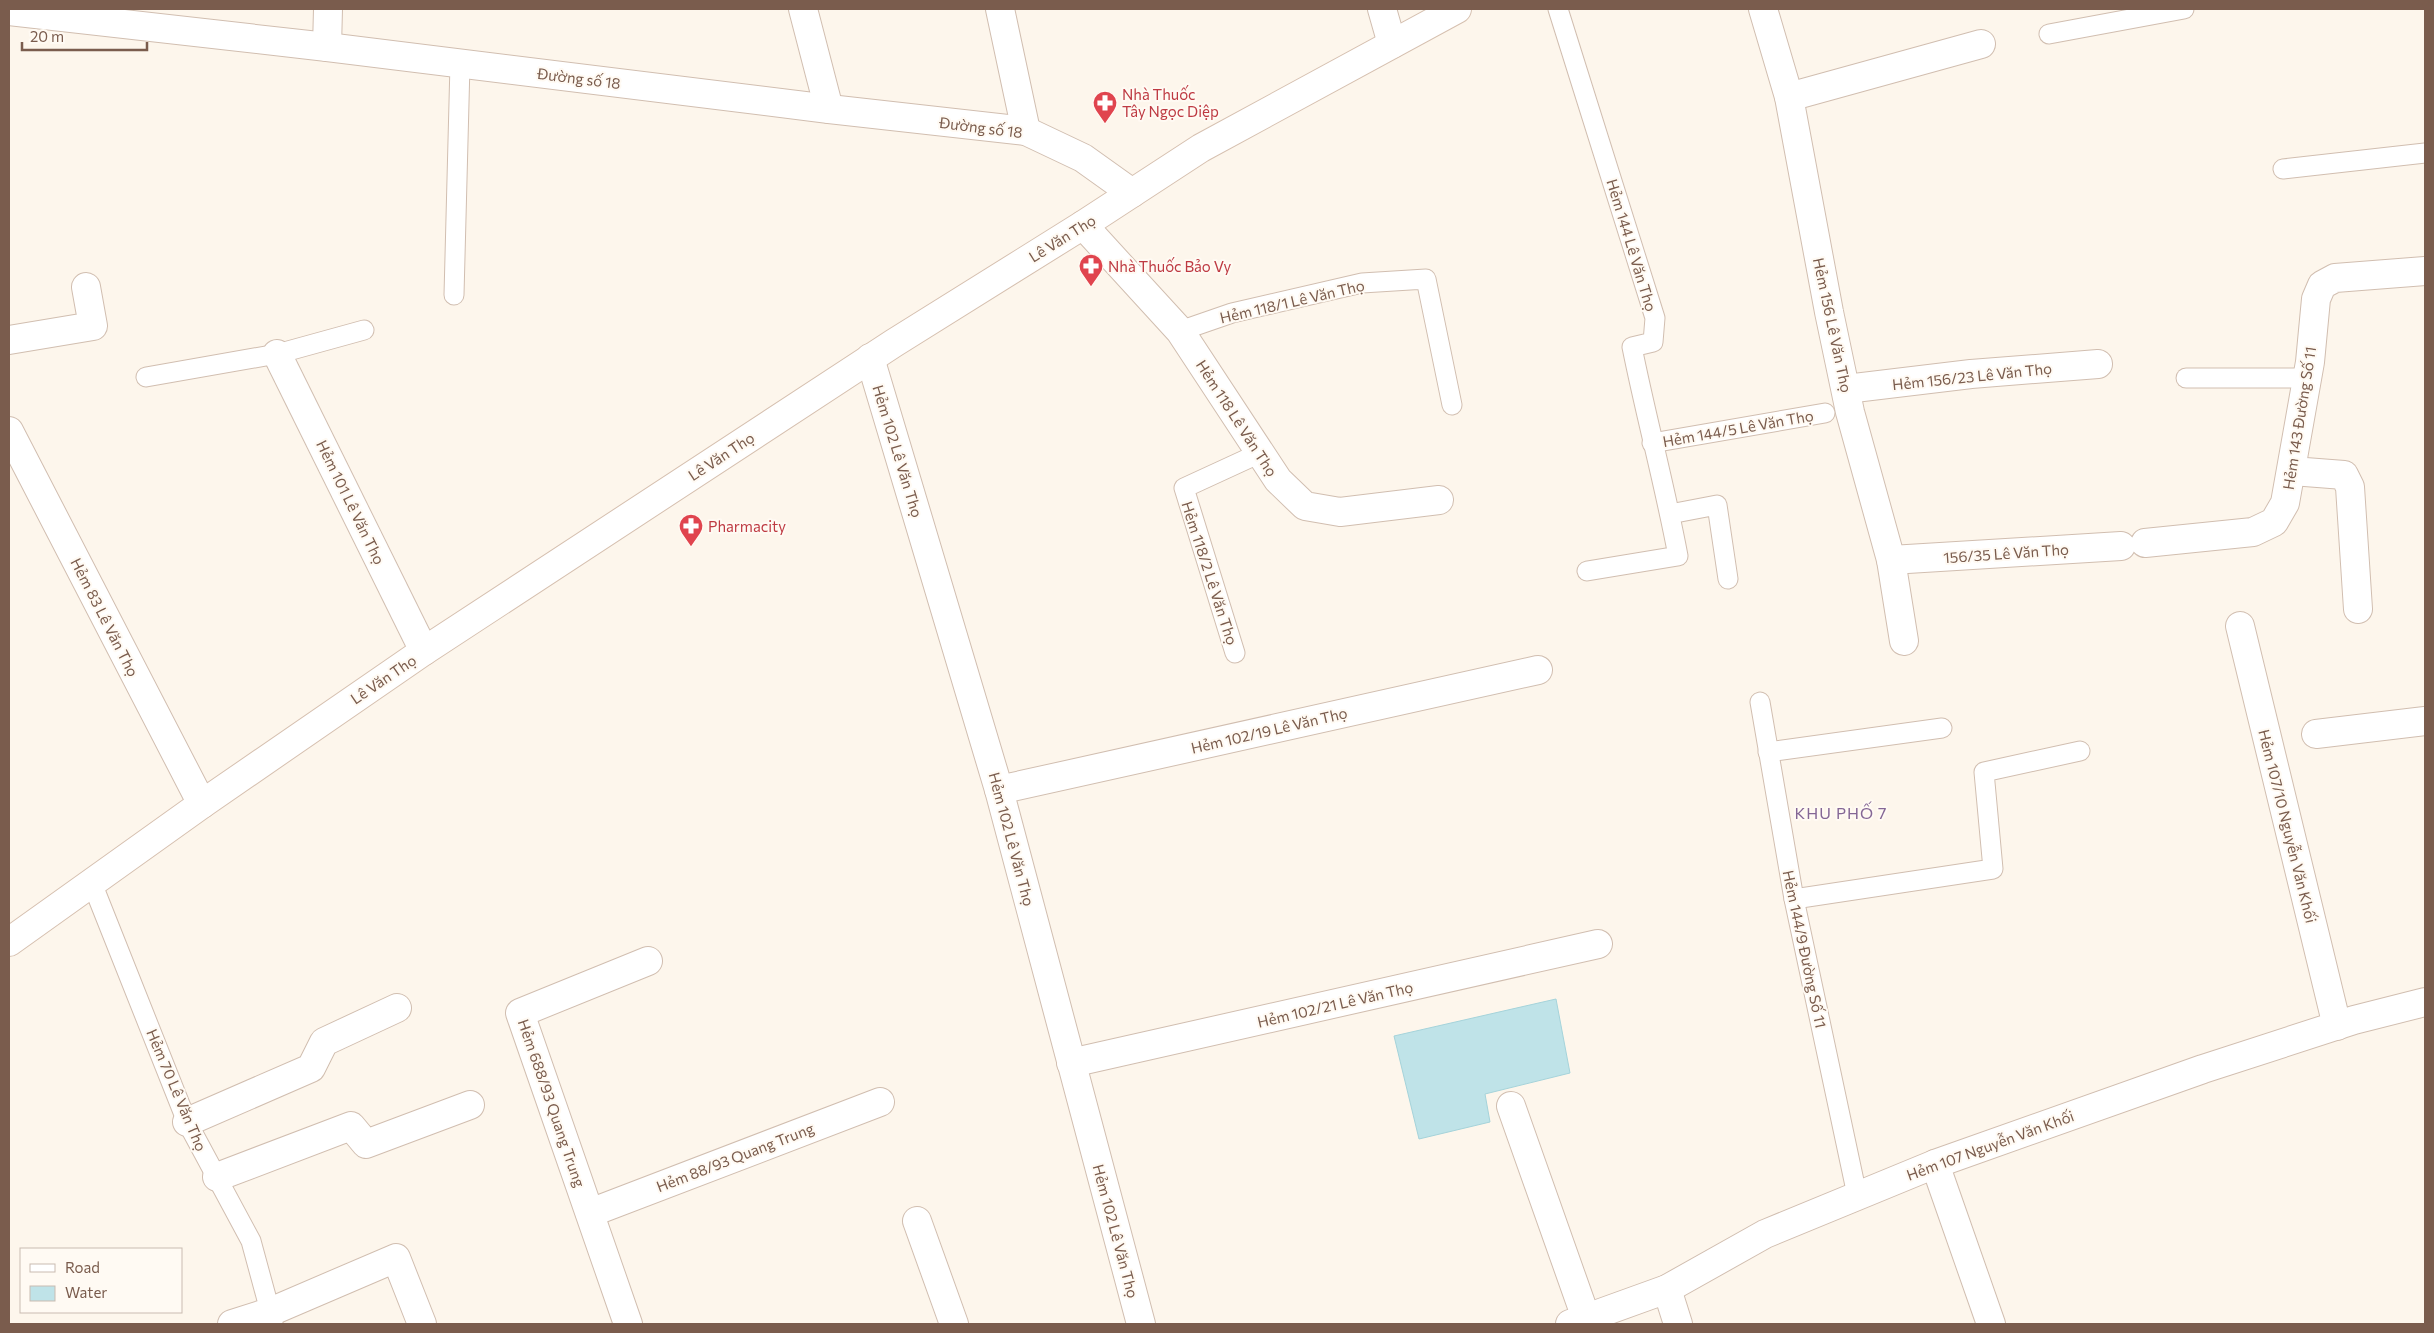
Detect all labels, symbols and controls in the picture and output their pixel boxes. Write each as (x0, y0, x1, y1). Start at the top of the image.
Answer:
scale bar (22, 20, 148, 52)
text: 20 m (30, 27, 64, 45)
street label: Đường số 18 (535, 64, 622, 92)
place label: Nhà Thuốc Tây Ngọc Diệp (1122, 85, 1219, 120)
pharmacy icon: Nhà Thuốc Tây Ngọc Diệp (1092, 90, 1118, 124)
street label: Đường số 18 (937, 113, 1024, 141)
street label: Hẻm 144 Lê Văn Thọ (1603, 177, 1661, 314)
street label: Lê Văn Thọ (1025, 210, 1099, 266)
pharmacy icon: Nhà Thuốc Bảo Vy (1078, 253, 1104, 287)
street label: Hẻm 156 Lê Văn Thọ (1810, 256, 1856, 394)
place label: Nhà Thuốc Bảo Vy (1108, 257, 1231, 275)
street label: Hẻm 118/1 Lê Văn Thọ (1218, 276, 1366, 326)
street label: Hẻm 143 Đường Số 11 (2279, 345, 2319, 491)
street label: Hẻm 118 Lê Văn Thọ (1193, 356, 1281, 480)
street label: Hẻm 156/23 Lê Văn Thọ (1891, 359, 2053, 393)
street label: Hẻm 102 Lê Văn Thọ (869, 382, 927, 520)
street label: Hẻm 144/5 Lê Văn Thọ (1661, 406, 1815, 450)
street label: Lê Văn Thọ (685, 428, 758, 484)
street label: Hẻm 101 Lê Văn Thọ (313, 437, 389, 567)
street label: Hẻm 118/2 Lê Văn Thọ (1178, 499, 1242, 647)
pharmacy icon: Pharmacity (678, 513, 704, 547)
place label: Pharmacity (708, 517, 786, 535)
street label: 156/35 Lê Văn Thọ (1943, 540, 2069, 566)
street label: Hẻm 83 Lê Văn Thọ (67, 555, 143, 679)
street label: Lê Văn Thọ (347, 650, 419, 708)
street label: Hẻm 102/19 Lê Văn Thọ (1189, 703, 1349, 757)
street label: Hẻm 107/10 Nguyễn Văn Khối (2255, 727, 2321, 925)
street label: Hẻm 102 Lê Văn Thọ (985, 770, 1039, 908)
district label: KHU PHỐ 7 (1794, 801, 1888, 822)
street label: Hẻm 144/9 Đường Số 11 (1779, 868, 1831, 1030)
street label: Hẻm 102/21 Lê Văn Thọ (1255, 977, 1415, 1031)
street label: Hẻm 688/93 Quang Trung (515, 1017, 589, 1189)
street label: Hẻm 70 Lê Văn Thọ (143, 1026, 211, 1154)
street label: Hẻm 107 Nguyễn Văn Khối (1904, 1106, 2076, 1184)
street label: Hẻm 88/93 Quang Trung (654, 1119, 816, 1195)
street label: Hẻm 102 Lê Văn Thọ (1089, 1162, 1143, 1300)
legend (20, 1248, 182, 1313)
text: Road (65, 1258, 100, 1276)
text: Water (65, 1283, 107, 1301)

